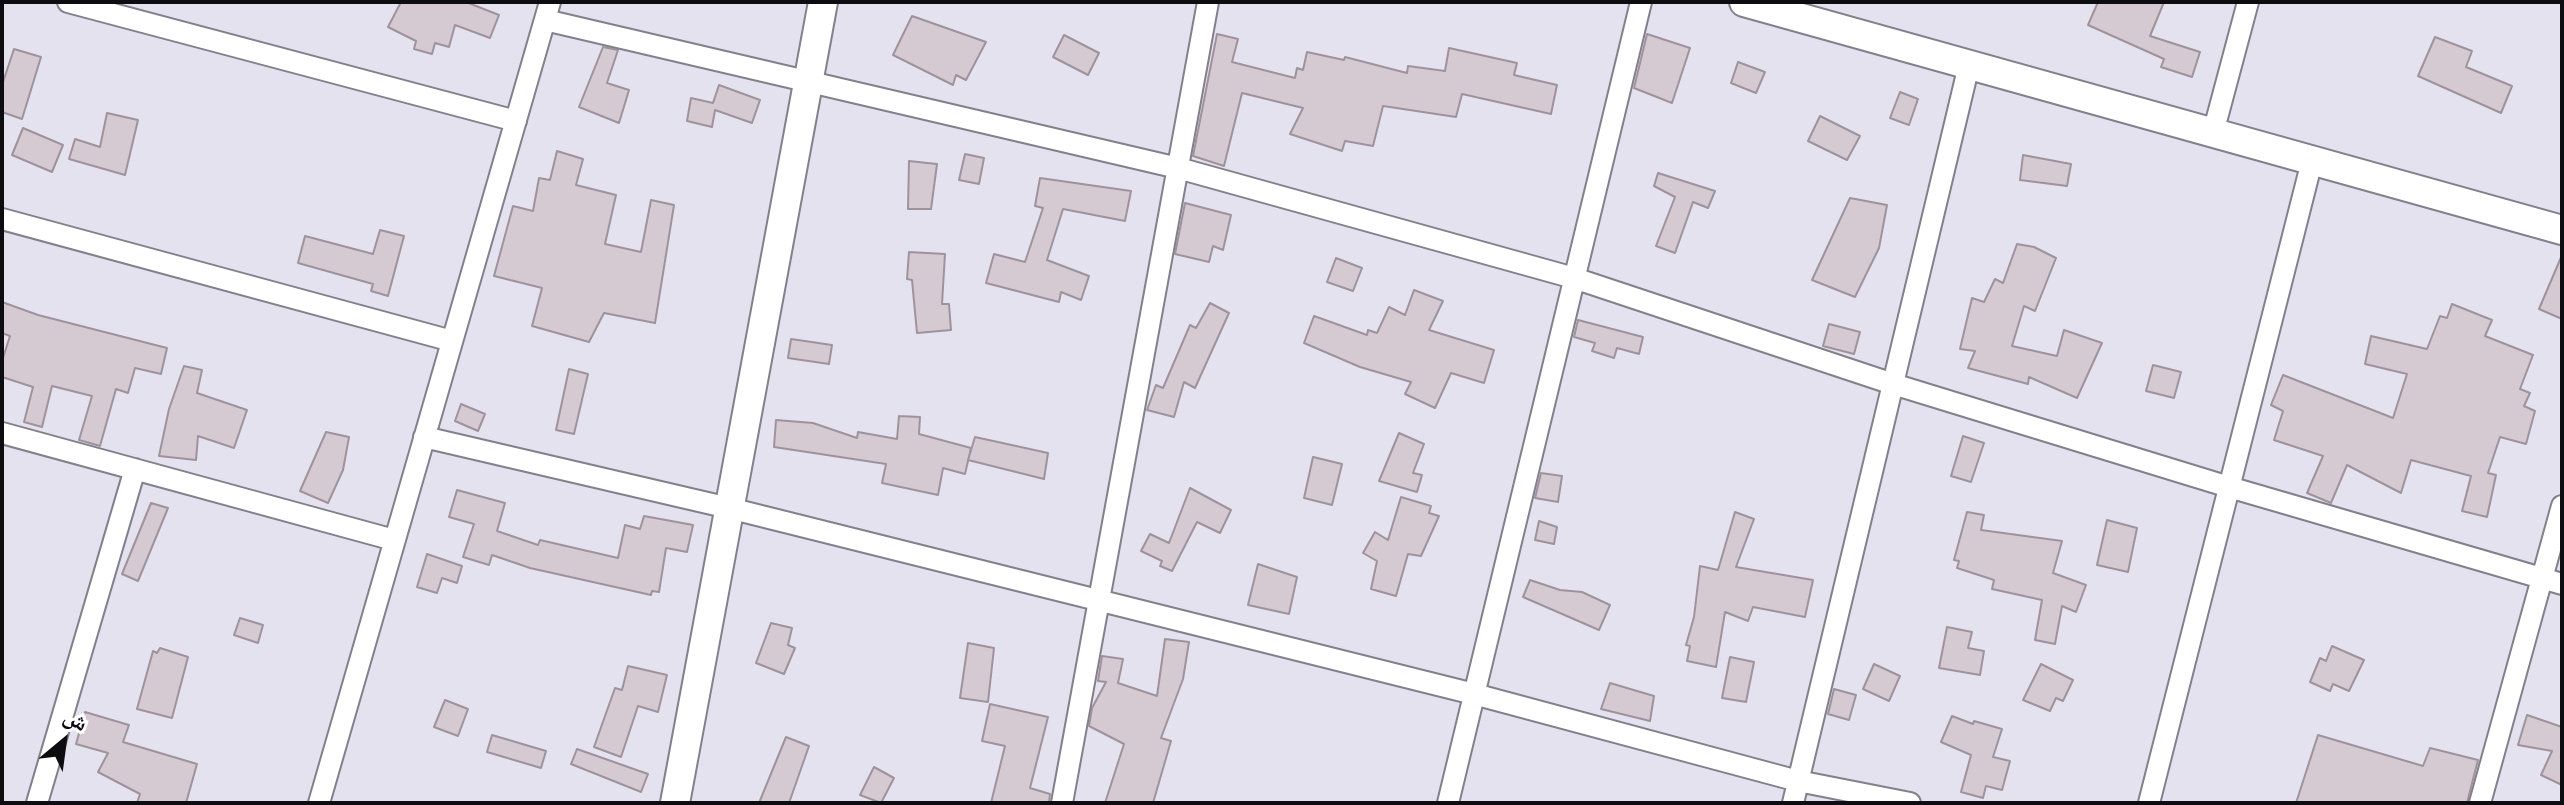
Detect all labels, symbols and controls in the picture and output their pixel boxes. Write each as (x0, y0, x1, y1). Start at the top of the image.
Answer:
north arrow (24, 701, 104, 781)
text: ش (60, 703, 92, 736)

